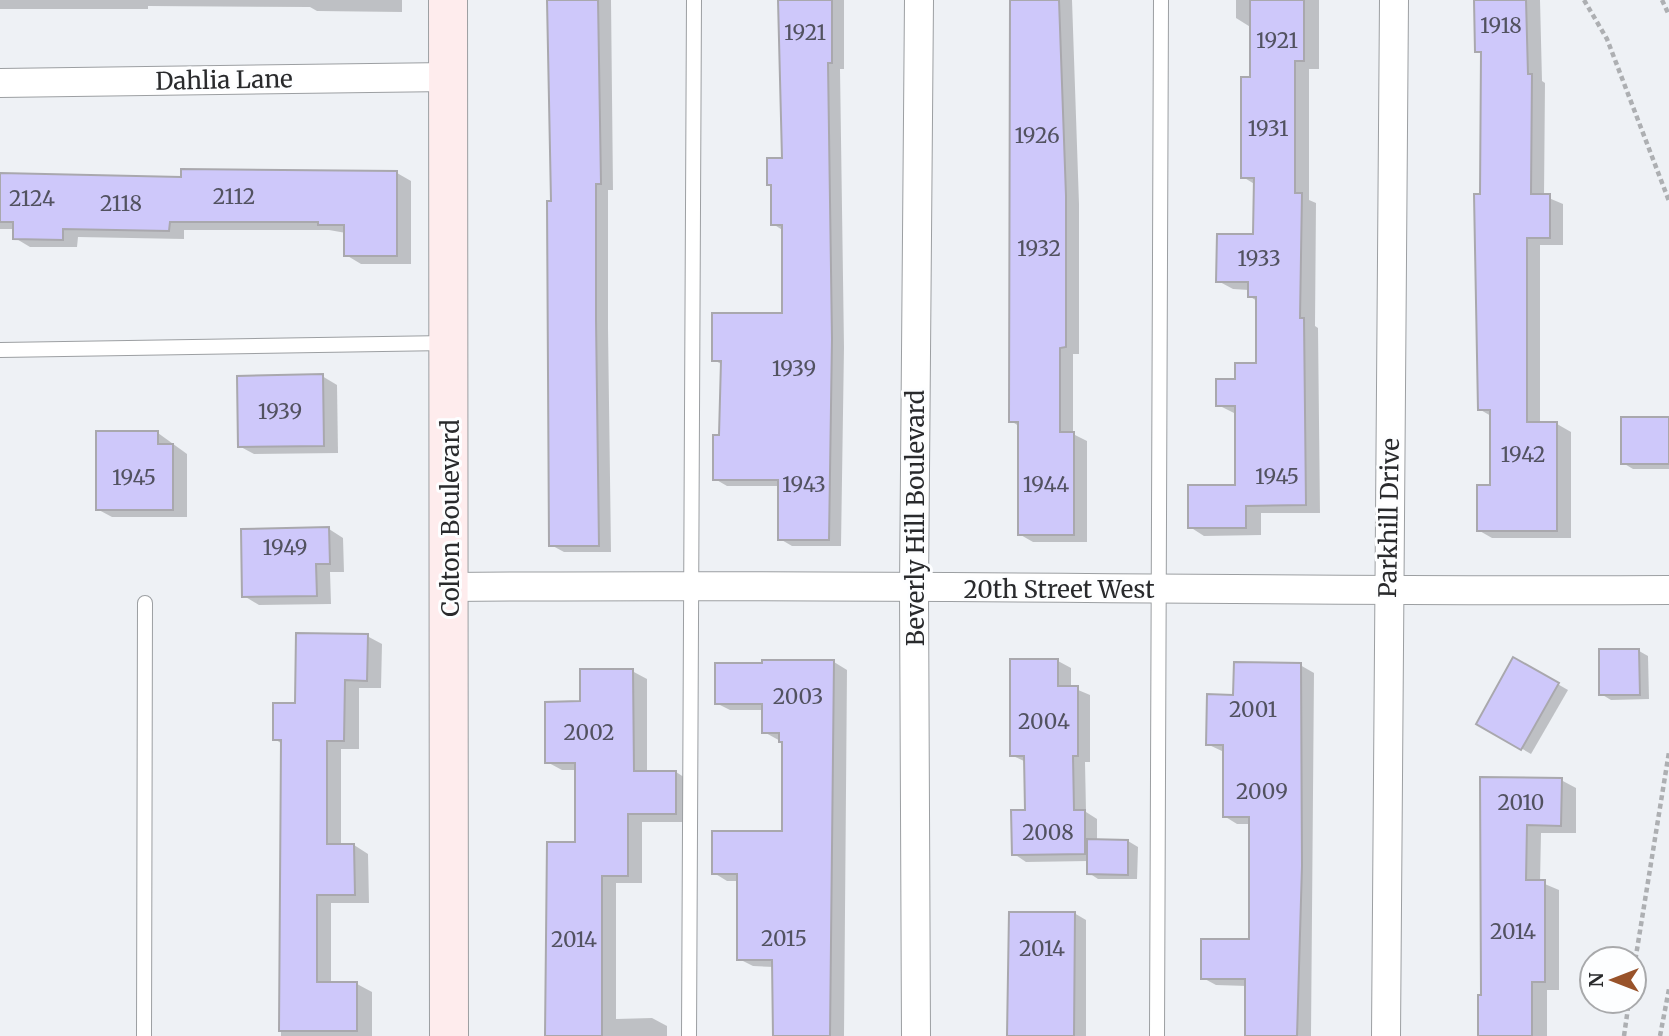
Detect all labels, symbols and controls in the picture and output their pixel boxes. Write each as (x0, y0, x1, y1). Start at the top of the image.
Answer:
house number: 1918 (1480, 12, 1522, 39)
house number: 1921 (784, 19, 826, 46)
house number: 1921 (1256, 27, 1298, 54)
street label: Dahlia Lane (155, 63, 293, 97)
house number: 1931 (1248, 115, 1288, 142)
house number: 1926 (1014, 122, 1060, 149)
house number: 2112 (213, 183, 255, 210)
house number: 2124 (9, 185, 55, 212)
house number: 2118 (100, 190, 142, 217)
house number: 1932 (1017, 235, 1061, 262)
house number: 1933 (1237, 245, 1281, 272)
house number: 1939 (772, 355, 816, 382)
street label: Beverly Hill Boulevard (900, 390, 931, 646)
house number: 1939 (258, 398, 302, 425)
street label: Colton Boulevard (435, 419, 466, 617)
street label: Parkhill Drive (1372, 438, 1406, 598)
house number: 1942 (1500, 441, 1546, 468)
house number: 1945 (1255, 463, 1299, 490)
house number: 1945 (112, 464, 156, 491)
house number: 1943 (782, 471, 826, 498)
house number: 1944 (1023, 471, 1069, 498)
house number: 1949 (263, 534, 307, 561)
street label: 20th Street West (963, 574, 1155, 605)
house number: 2003 (773, 683, 823, 710)
house number: 2001 (1229, 696, 1277, 723)
house number: 2004 (1018, 708, 1070, 735)
house number: 2002 (563, 719, 615, 746)
house number: 2009 (1236, 778, 1288, 805)
house number: 2010 (1498, 789, 1544, 816)
house number: 2008 (1022, 819, 1074, 846)
house number: 2014 (1490, 918, 1536, 945)
house number: 2015 (761, 925, 807, 952)
house number: 2014 (551, 926, 597, 953)
house number: 2014 (1019, 935, 1065, 962)
north arrow (1578, 945, 1648, 1015)
text: N (1584, 972, 1608, 988)

